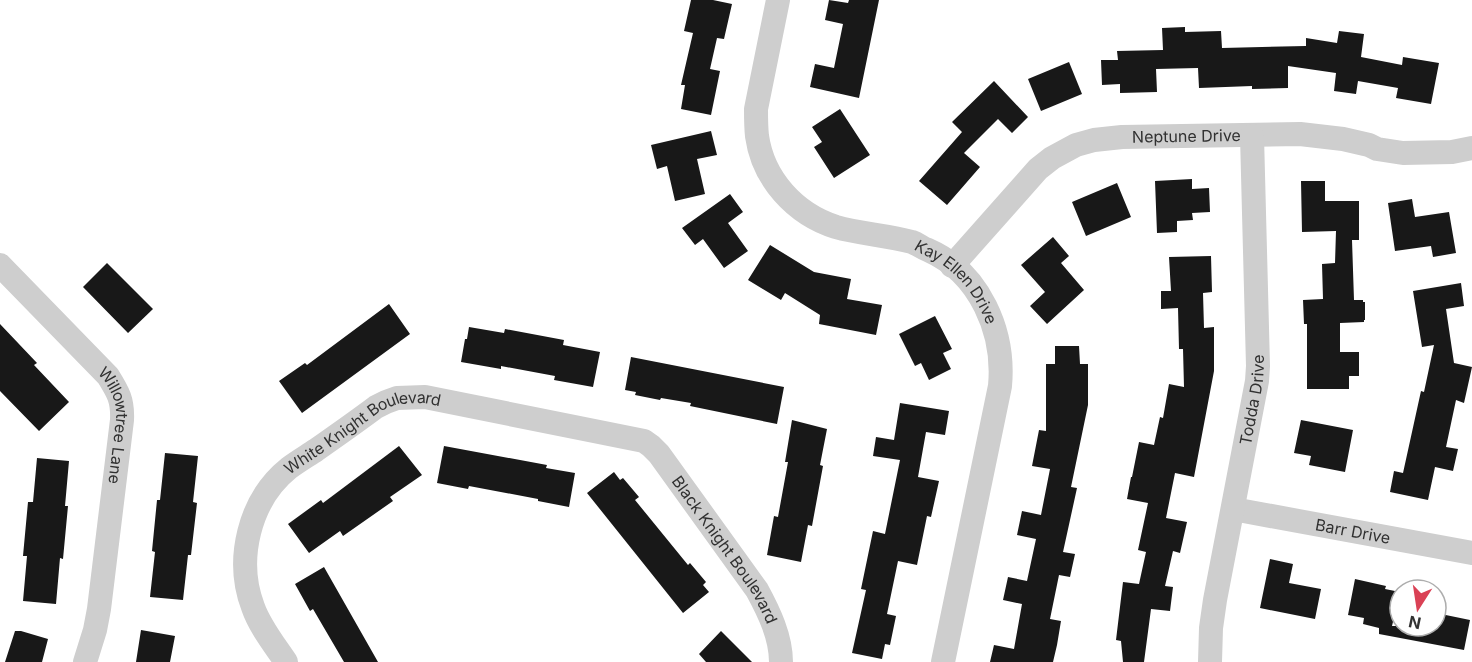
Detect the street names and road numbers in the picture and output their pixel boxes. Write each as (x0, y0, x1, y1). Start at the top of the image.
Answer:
street label: Neptune Drive (1132, 125, 1241, 147)
street label: Kay Ellen Drive (911, 235, 1002, 327)
street label: Todda Drive (1235, 354, 1268, 447)
street label: Willowtree Lane (94, 362, 132, 485)
street label: White Knight Boulevard (280, 387, 443, 478)
street label: Black Knight Boulevard (668, 472, 782, 626)
street label: Barr Drive (1314, 514, 1392, 548)

